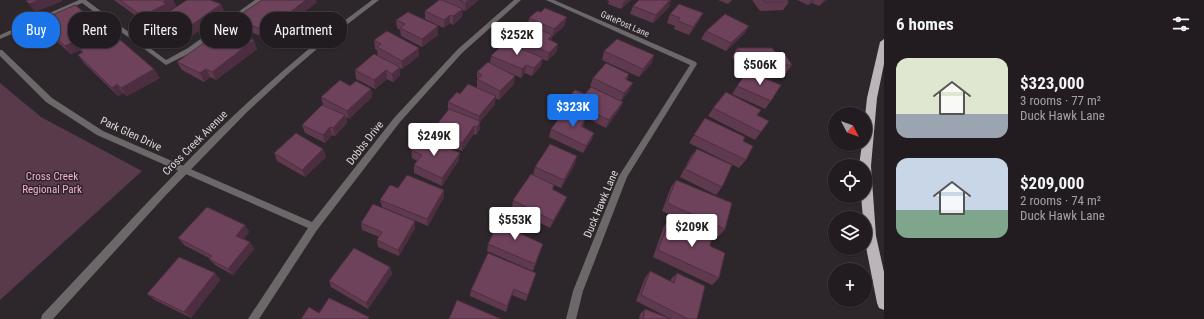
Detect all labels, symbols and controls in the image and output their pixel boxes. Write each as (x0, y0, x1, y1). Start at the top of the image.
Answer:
street label: GatePost Lane (599, 9, 651, 39)
chip: Buy (12, 12, 60, 48)
chip: Rent (68, 12, 121, 48)
chip: Filters (129, 12, 192, 48)
chip: New (200, 12, 252, 48)
chip: Apartment (260, 12, 347, 48)
icon: filters (1170, 13, 1192, 35)
text: 6 homes (896, 14, 954, 34)
pin: $252K (489, 22, 545, 56)
text: $252K (500, 27, 534, 42)
pin: $506K (732, 52, 788, 86)
text: $506K (743, 57, 777, 72)
text: $323,000 (1020, 73, 1084, 93)
icon: home (928, 74, 976, 122)
text: 3 rooms · 77 m² (1020, 93, 1101, 108)
pin: $323K (545, 94, 601, 128)
text: $323K (556, 99, 590, 114)
north arrow (828, 107, 872, 151)
map controls (828, 107, 872, 307)
street label: Cross Creek Avenue (160, 108, 230, 178)
text: Duck Hawk Lane (1020, 108, 1105, 123)
street label: Park Glen Drive (98, 114, 164, 154)
street label: Dobbs Drive (344, 118, 386, 168)
pin: $249K (406, 123, 462, 157)
text: $249K (417, 128, 451, 143)
button: locate (828, 159, 872, 203)
street label: Duck Hawk Lane (581, 168, 621, 240)
park label: Cross Creek Regional Park (22, 170, 82, 196)
text: $209,000 (1020, 173, 1084, 193)
icon: home (928, 174, 976, 222)
text: 2 rooms · 74 m² (1020, 193, 1101, 208)
pin: $553K (487, 207, 543, 241)
text: Duck Hawk Lane (1020, 208, 1105, 223)
button: layers (828, 211, 872, 255)
text: $553K (498, 212, 532, 227)
pin: $209K (664, 214, 720, 248)
text: $209K (675, 219, 709, 234)
button: + (828, 263, 872, 307)

